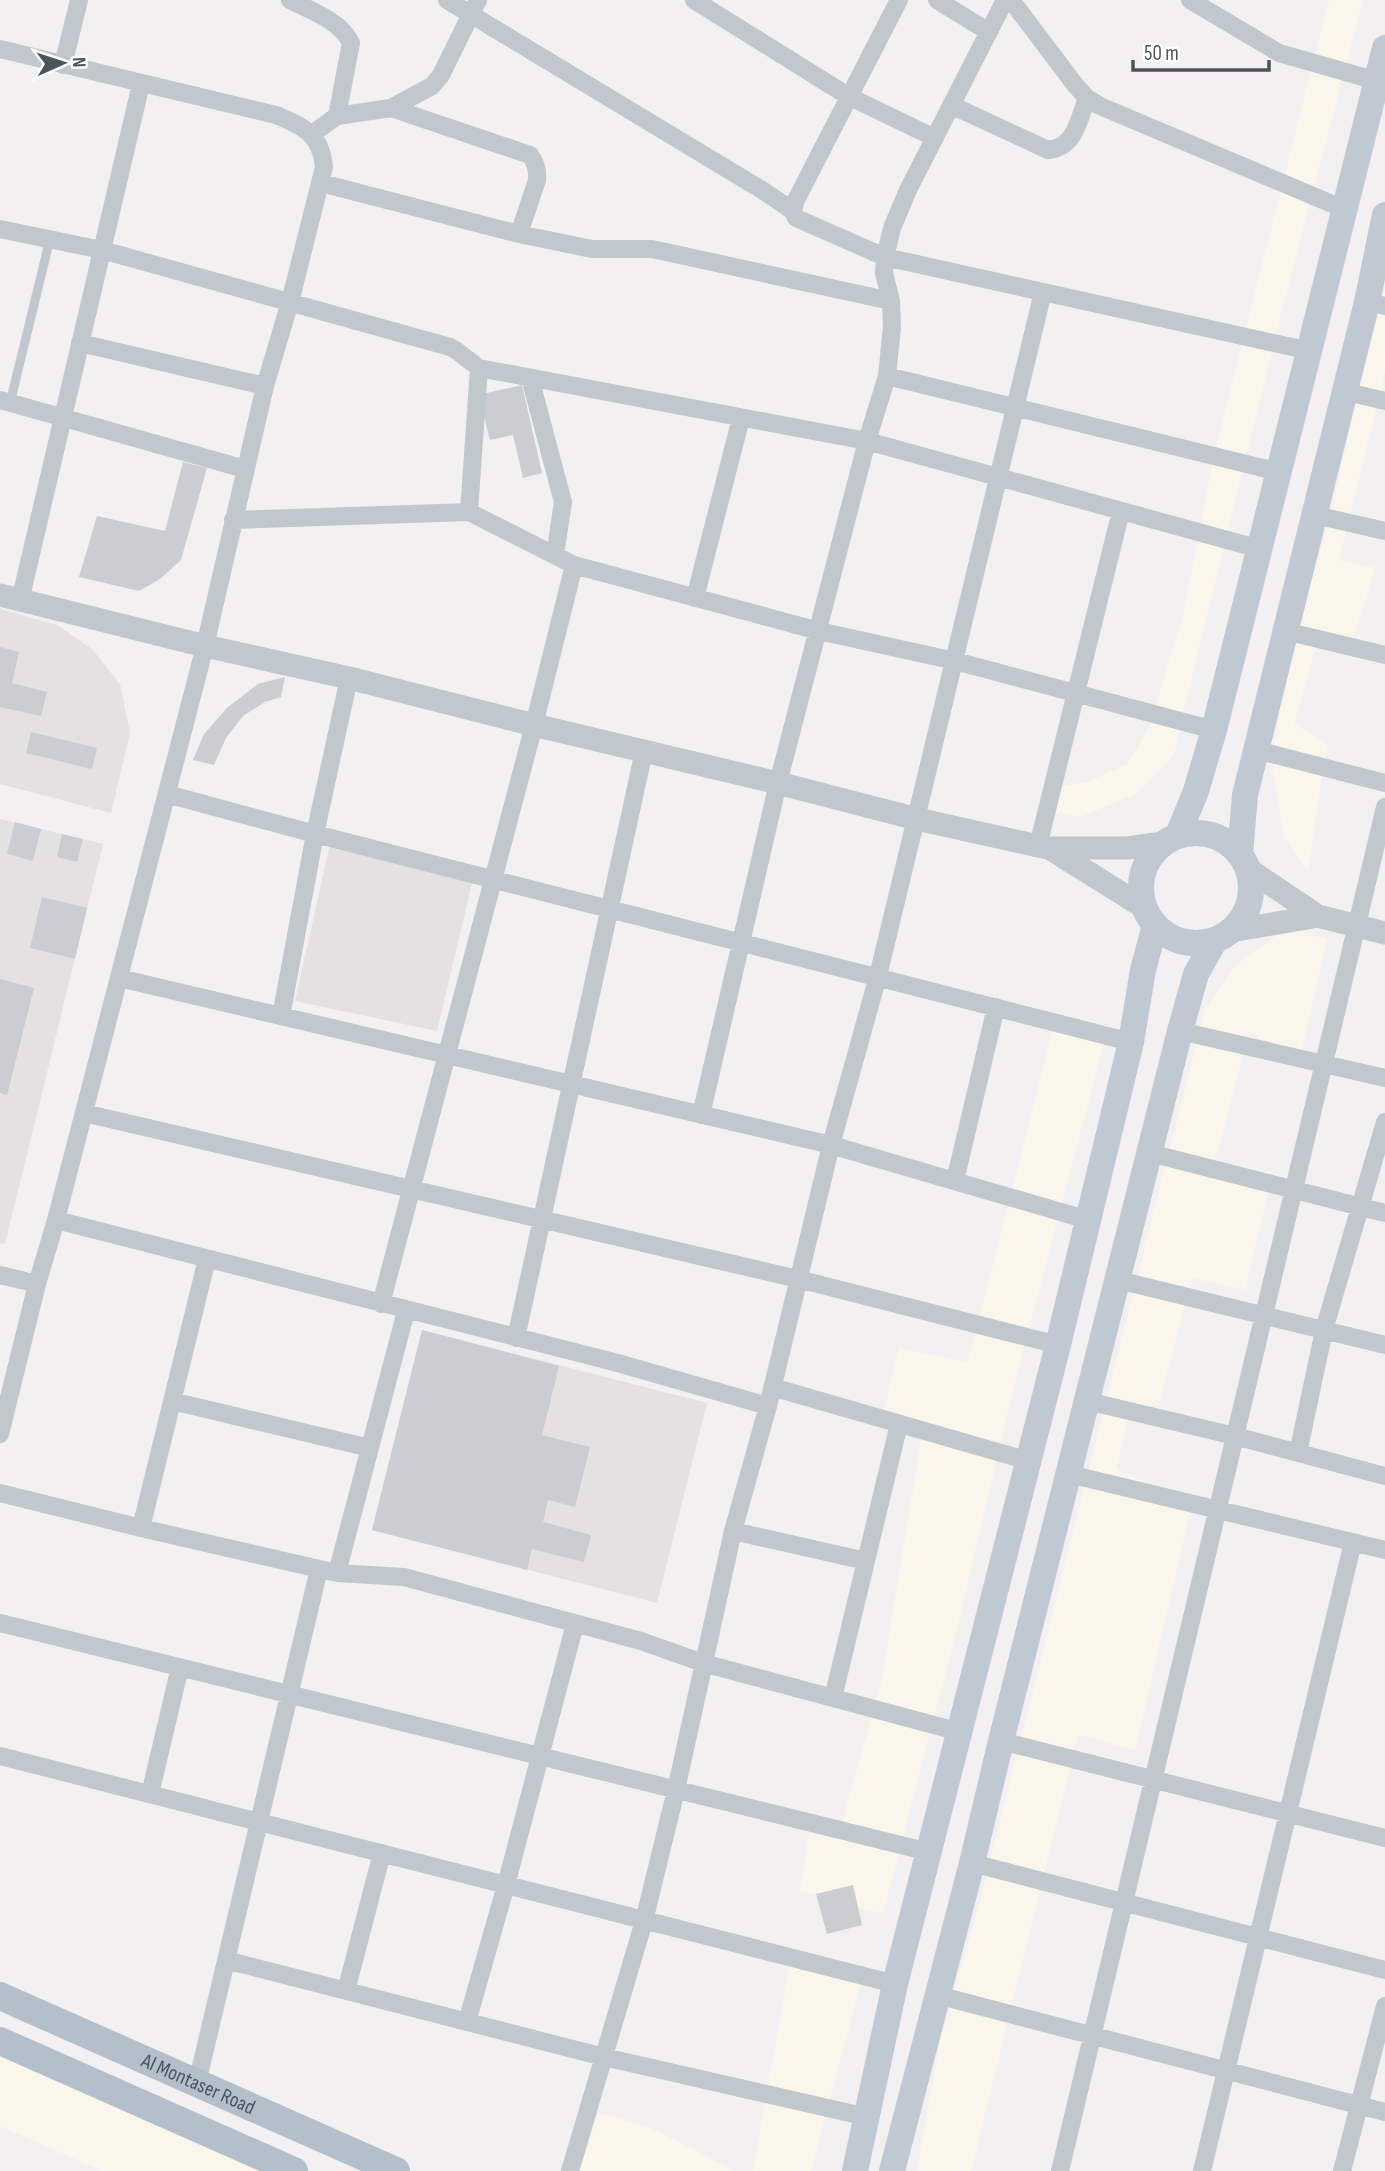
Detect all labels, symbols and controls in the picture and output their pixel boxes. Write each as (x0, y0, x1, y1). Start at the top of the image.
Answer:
north arrow (28, 28, 98, 98)
scale bar (1133, 28, 1270, 72)
text: 50 m (1144, 41, 1179, 66)
text: N (67, 57, 90, 68)
street label: Al Montaser Road (137, 2047, 259, 2120)

